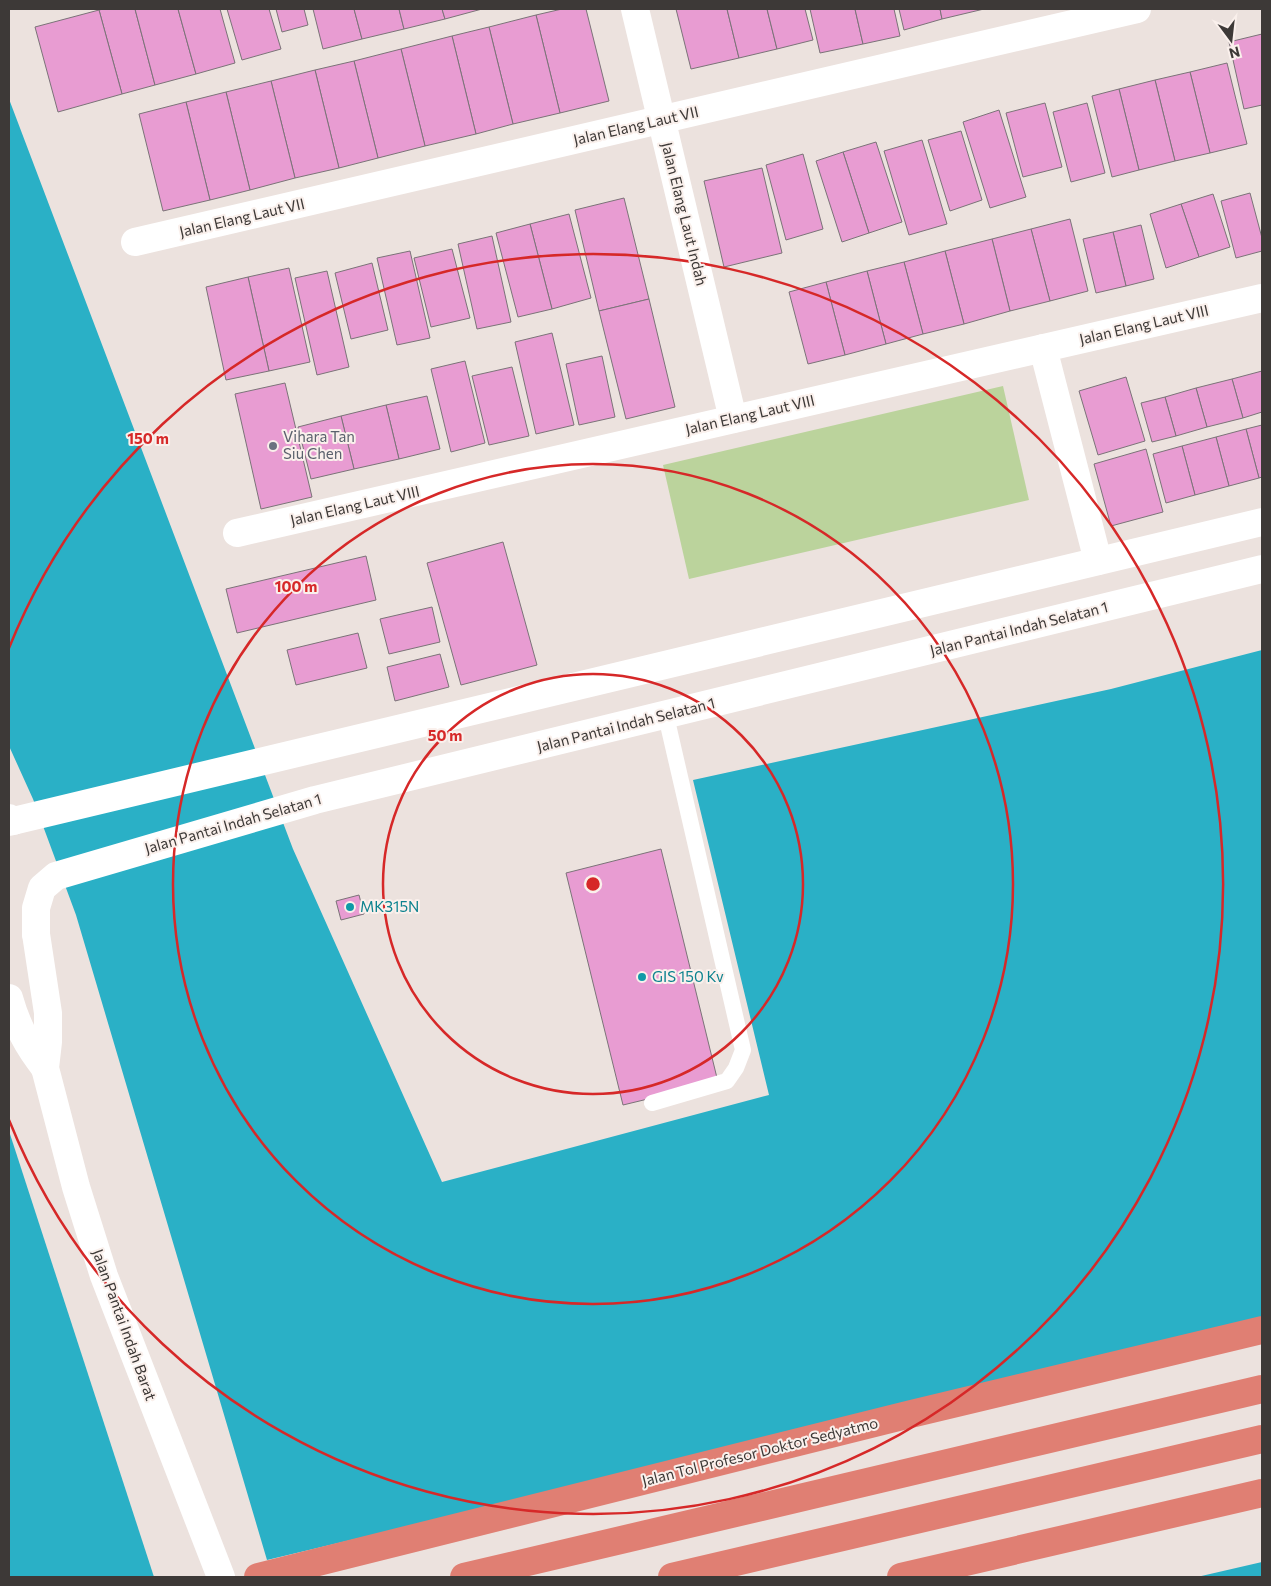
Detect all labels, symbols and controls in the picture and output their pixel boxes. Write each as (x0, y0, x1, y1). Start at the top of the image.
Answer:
north arrow (1206, 15, 1256, 65)
text: N (1227, 43, 1242, 63)
street label: Jalan Elang Laut VII (571, 102, 700, 148)
street label: Jalan Elang Laut Indah (658, 140, 712, 287)
street label: Jalan Elang Laut VII (177, 194, 306, 240)
street label: Jalan Elang Laut VIII (1077, 300, 1210, 348)
street label: Jalan Elang Laut VIII (683, 390, 816, 438)
place label: Vihara Tan Siu Chen (283, 427, 355, 462)
text: 150 m (127, 429, 169, 447)
marker: Vihara Tan Siu Chen (267, 440, 279, 452)
street label: Jalan Elang Laut VIII (288, 481, 421, 529)
text: 100 m (275, 577, 317, 595)
street label: Jalan Pantai Indah Selatan 1 (928, 597, 1110, 659)
street label: Jalan Pantai Indah Selatan 1 (535, 693, 717, 755)
text: 50 m (428, 726, 462, 744)
street label: Jalan Pantai Indah Selatan 1 (142, 789, 323, 857)
centre of rings (584, 875, 602, 893)
place label: MK315N (360, 897, 419, 915)
marker: MK315N (344, 901, 356, 913)
place label: GIS 150 Kv (652, 967, 724, 985)
marker: GIS 150 Kv (636, 971, 648, 983)
street label: Jalan Pantai Indah Barat (89, 1246, 161, 1403)
street label: Jalan Tol Profesor Doktor Sedyatmo (640, 1413, 880, 1489)

